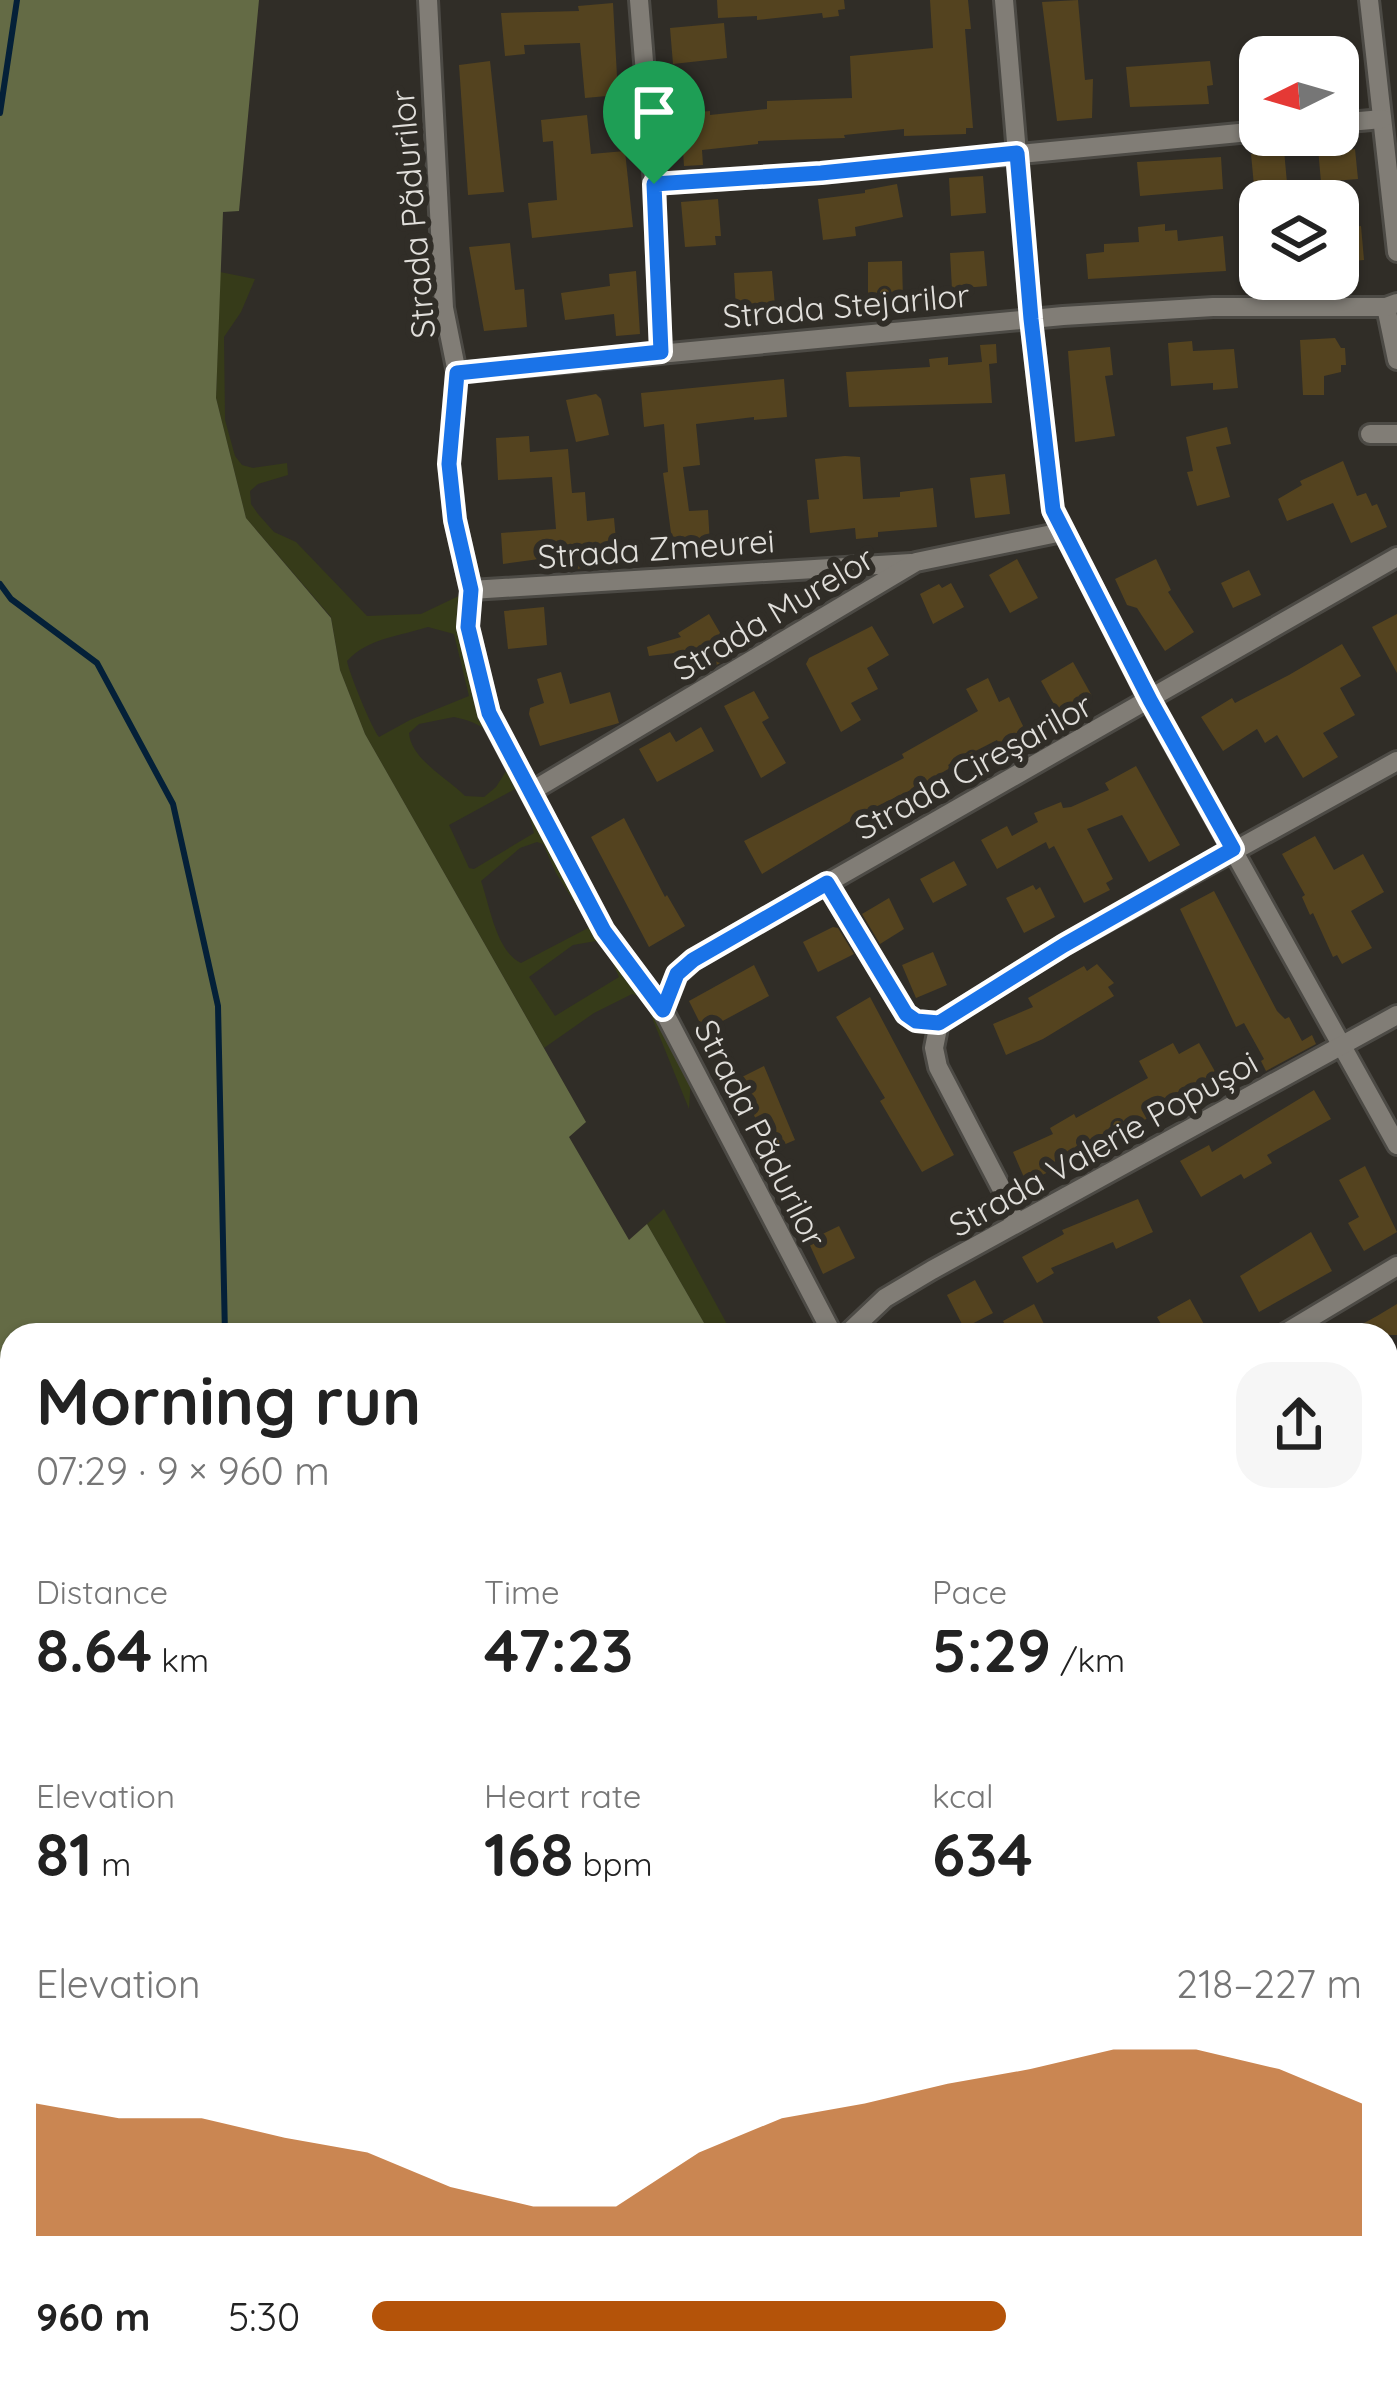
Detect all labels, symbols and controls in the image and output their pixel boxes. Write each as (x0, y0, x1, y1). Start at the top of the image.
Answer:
north arrow (1239, 36, 1359, 156)
map controls (1239, 36, 1359, 300)
pin (603, 61, 705, 184)
icon: arrive (621, 79, 687, 145)
street label: Strada Pădurilor (381, 88, 443, 340)
button: layers (1239, 180, 1359, 300)
street label: Strada Stejarilor (721, 274, 972, 336)
street label: Strada Zmeurei (536, 519, 776, 577)
street label: Strada Murelor (665, 537, 881, 689)
street label: Strada Cireșarilor (847, 684, 1099, 848)
street label: Strada Pădurilor (686, 1013, 836, 1254)
street label: Strada Valerie Popușoi (942, 1041, 1264, 1245)
text: Morning run (36, 1359, 421, 1442)
button: share (1236, 1362, 1362, 1488)
text: 07:29 · 9 × 960 m (36, 1446, 330, 1495)
text: Distance (36, 1571, 168, 1612)
text: Time (484, 1571, 560, 1612)
text: Pace (932, 1571, 1007, 1612)
text: 8.64 (36, 1612, 152, 1687)
text: 47:23 (484, 1612, 633, 1687)
text: 5:29 (932, 1612, 1051, 1687)
text: km (152, 1639, 209, 1680)
text: /km (1051, 1639, 1125, 1680)
text: Elevation (36, 1775, 175, 1816)
text: Heart rate (484, 1775, 641, 1816)
text: kcal (932, 1775, 994, 1816)
text: 81 (36, 1816, 92, 1891)
text: 168 (484, 1816, 573, 1891)
text: 634 (932, 1816, 1033, 1891)
text: m (92, 1843, 131, 1884)
text: bpm (573, 1843, 653, 1884)
text: Elevation (36, 1959, 200, 2008)
text: 218–227 m (1176, 1959, 1362, 2008)
text: 960 m (36, 2292, 151, 2341)
text: 5:30 (228, 2292, 300, 2341)

